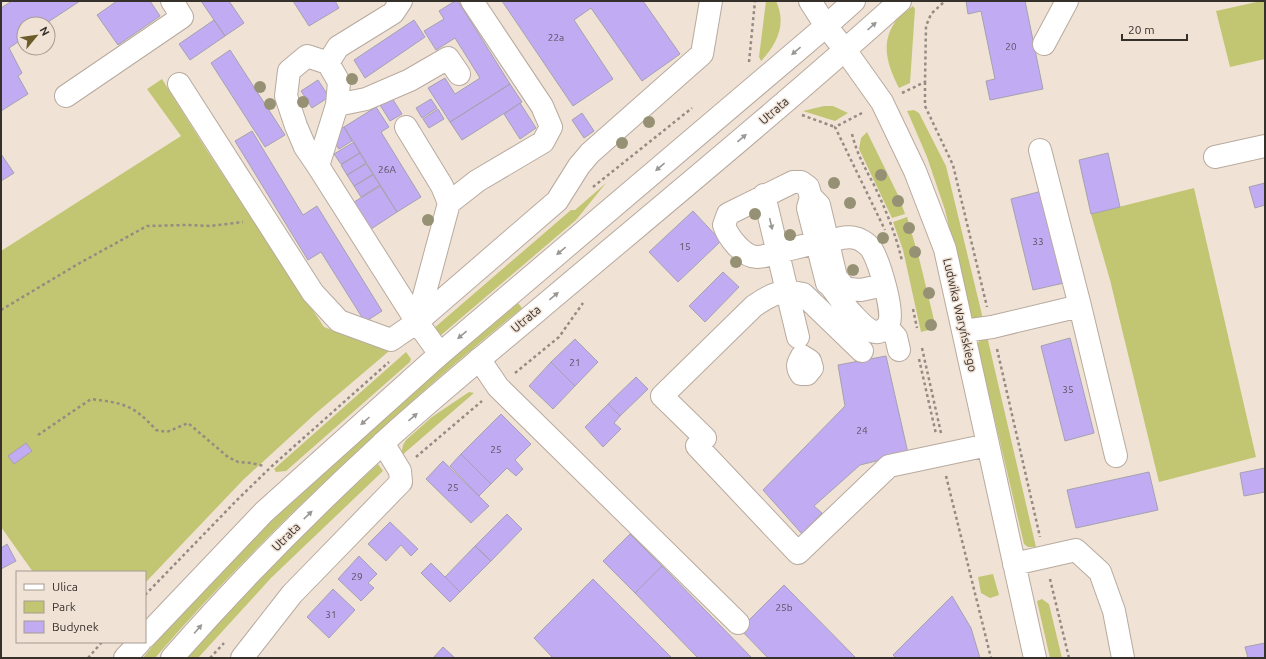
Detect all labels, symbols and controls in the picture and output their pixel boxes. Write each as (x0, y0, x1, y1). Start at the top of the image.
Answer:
north arrow (16, 16, 56, 56)
scale bar (1122, 16, 1187, 42)
one-way arrow (867, 21, 877, 30)
text: 20 m (1128, 23, 1155, 36)
text: N (38, 25, 52, 38)
house number: 22a (548, 32, 564, 43)
house number: 20 (1005, 41, 1017, 52)
one-way arrow (791, 47, 801, 56)
street label: Utrata (756, 94, 791, 127)
one-way arrow (737, 134, 748, 143)
one-way arrow (655, 162, 666, 171)
house number: 26A (378, 164, 396, 175)
one-way arrow (768, 218, 774, 230)
house number: 33 (1032, 236, 1044, 247)
house number: 15 (679, 241, 691, 252)
one-way arrow (557, 246, 566, 255)
street label: Ludwika Waryńskiego (941, 257, 980, 373)
one-way arrow (549, 291, 560, 300)
street label: Utrata (508, 303, 543, 335)
one-way arrow (457, 331, 467, 340)
house number: 21 (569, 357, 581, 368)
house number: 35 (1062, 384, 1074, 395)
one-way arrow (408, 412, 418, 421)
one-way arrow (359, 417, 370, 426)
house number: 24 (856, 425, 868, 436)
house number: 25 (490, 444, 502, 455)
house number: 25 (447, 482, 459, 493)
one-way arrow (303, 511, 313, 520)
street label: Utrata (269, 520, 302, 553)
legend (16, 571, 146, 643)
house number: 29 (351, 571, 363, 582)
text: Ulica (52, 580, 78, 593)
text: Park (52, 600, 76, 613)
house number: 25b (775, 602, 793, 613)
house number: 31 (325, 609, 337, 620)
text: Budynek (52, 620, 99, 633)
one-way arrow (193, 624, 202, 633)

